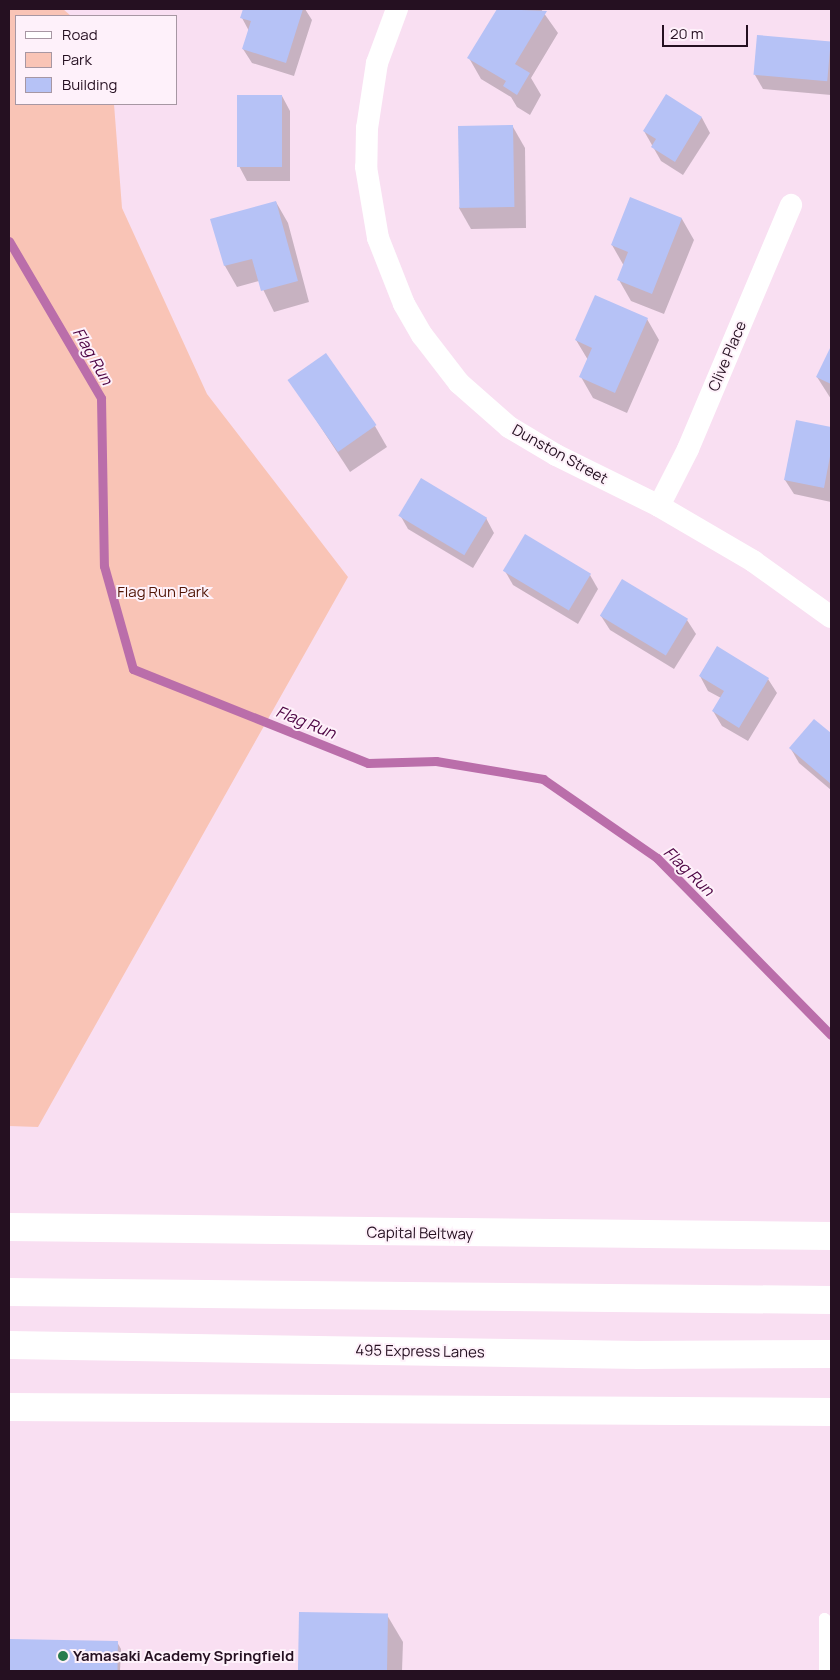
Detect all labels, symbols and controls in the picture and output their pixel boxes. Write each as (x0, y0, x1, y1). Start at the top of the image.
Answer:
legend (15, 15, 178, 105)
scale bar (665, 15, 751, 47)
text: 20 m (670, 23, 703, 44)
text: Road (62, 24, 98, 45)
text: Park (62, 49, 92, 70)
text: Building (62, 74, 117, 95)
street label: Clive Place (704, 318, 750, 394)
water label: Flag Run (69, 324, 117, 388)
street label: Dunston Street (509, 420, 611, 488)
park label: Flag Run Park (117, 583, 209, 601)
water label: Flag Run (273, 701, 339, 743)
water label: Flag Run (660, 842, 718, 900)
street label: Capital Beltway (367, 1223, 473, 1243)
street label: 495 Express Lanes (355, 1341, 485, 1361)
place label: Yamasaki Academy Springfield (73, 1647, 294, 1665)
marker: Yamasaki Academy Springfield (57, 1650, 69, 1662)

